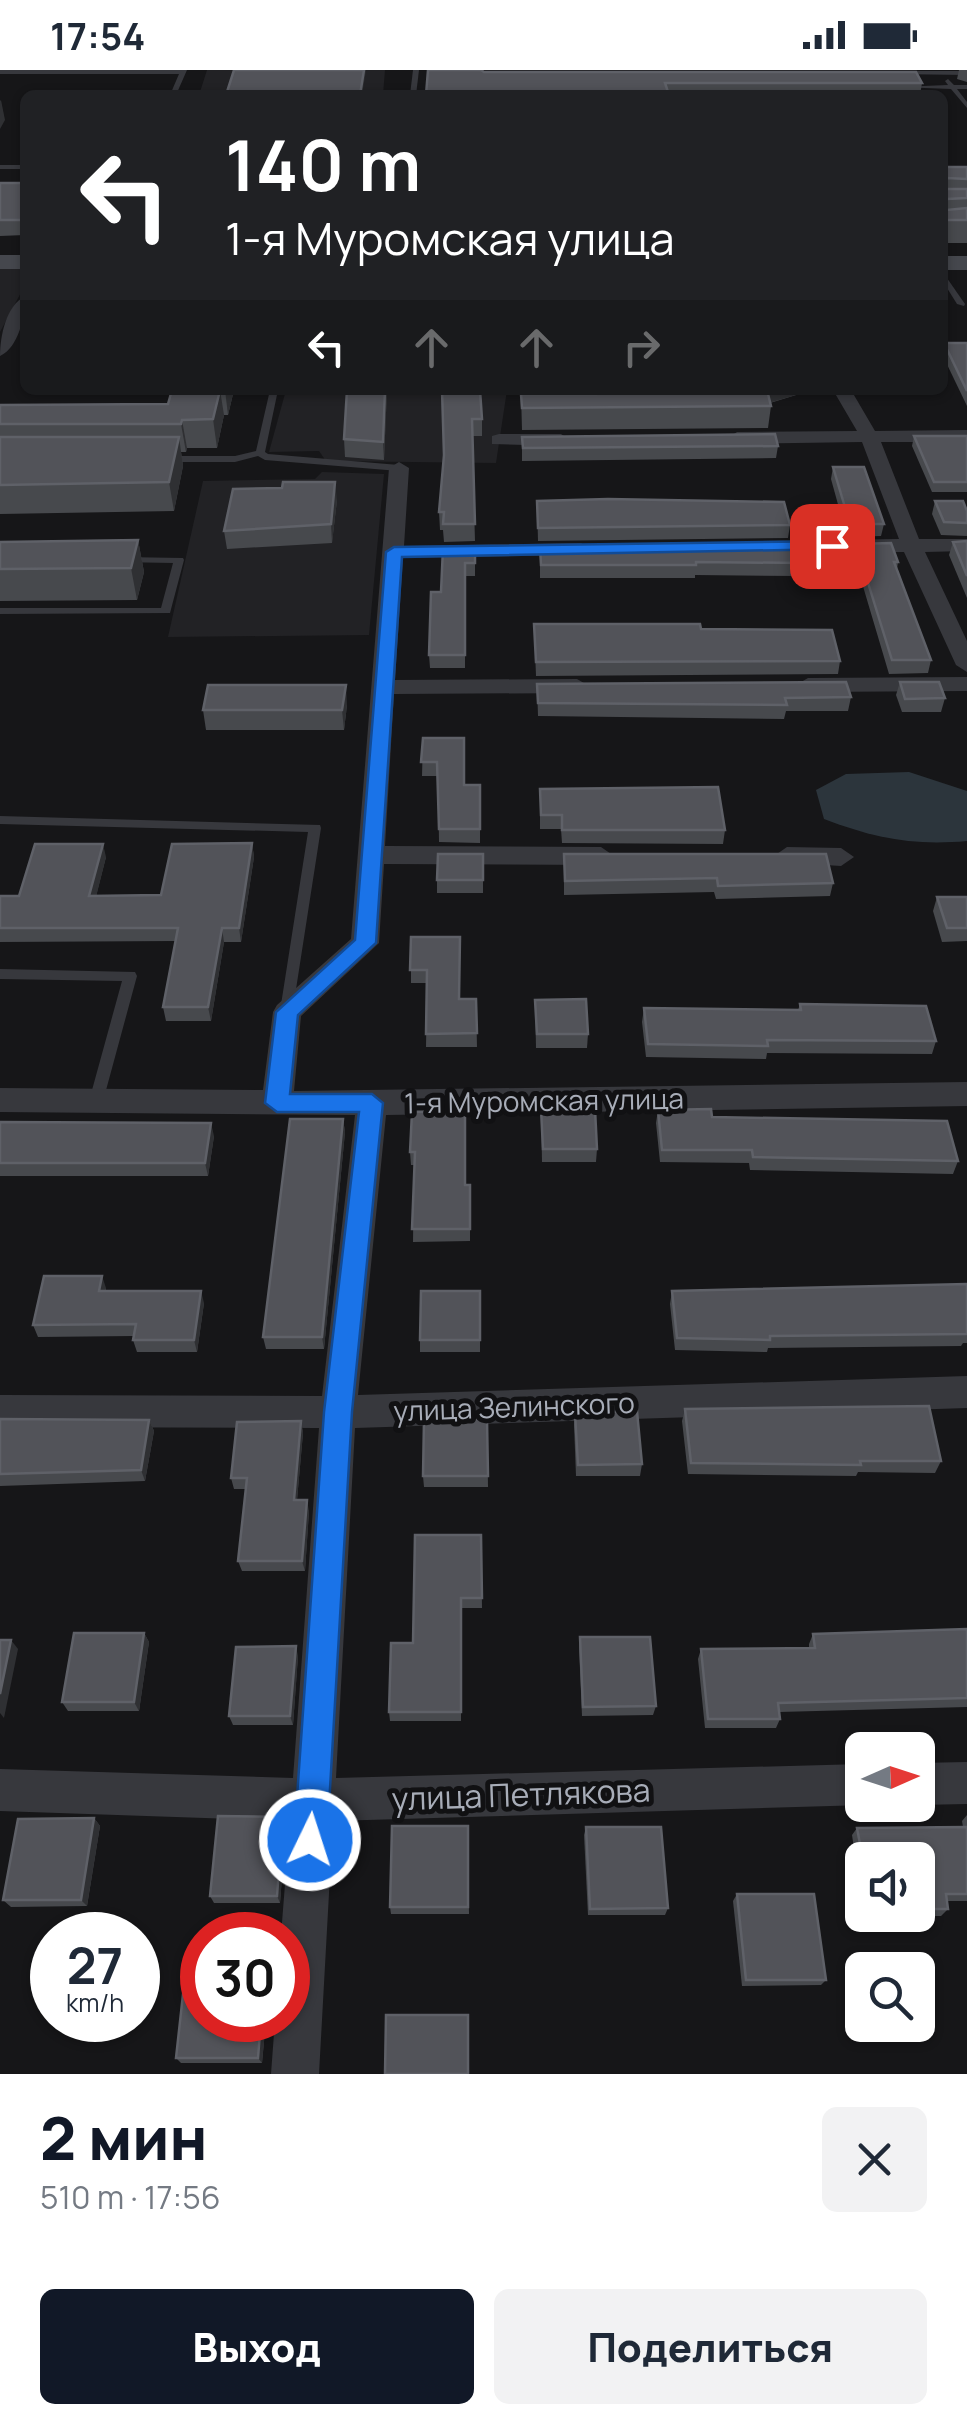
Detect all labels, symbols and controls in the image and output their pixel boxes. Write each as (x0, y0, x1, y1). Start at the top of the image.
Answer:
text: 17:54 (50, 9, 145, 61)
text: 140 m (225, 116, 421, 212)
icon: left (60, 130, 190, 260)
text: 1-я Муромская улица (225, 207, 674, 269)
icon: left (299, 320, 354, 375)
icon: ahead (404, 320, 459, 375)
icon: ahead (509, 320, 564, 375)
icon: right (614, 320, 669, 375)
pin (790, 504, 875, 589)
icon: arrive (805, 519, 860, 574)
street label: 1-я Муромская улица (404, 1079, 684, 1121)
street label: улица Зелинского (393, 1383, 635, 1429)
north arrow (845, 1732, 935, 1822)
map controls (845, 1732, 935, 2042)
street label: улица Петлякова (391, 1767, 651, 1821)
position arrow (258, 1788, 362, 1892)
button: sound (845, 1842, 935, 1932)
speed limit sign: 30 (180, 1912, 310, 2042)
text: 27 (67, 1931, 123, 1999)
button: search (845, 1952, 935, 2042)
text: km/h (66, 1985, 124, 2020)
text: 2 мин (40, 2096, 208, 2178)
button: close (822, 2107, 927, 2212)
text: 510 m · 17:56 (40, 2175, 221, 2219)
button: Выход (40, 2289, 474, 2404)
button: Поделиться (494, 2289, 927, 2404)

